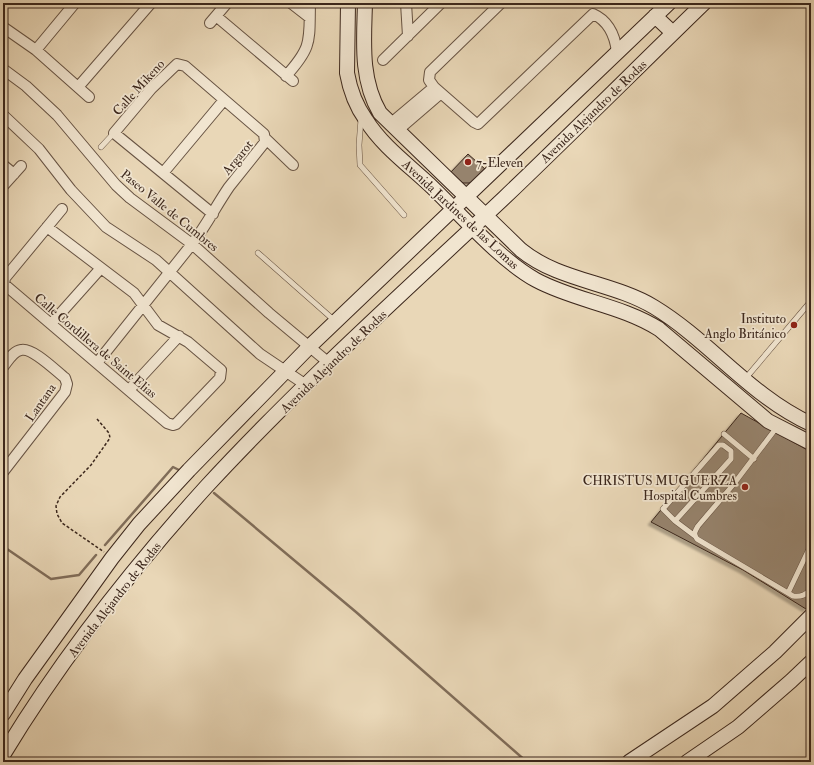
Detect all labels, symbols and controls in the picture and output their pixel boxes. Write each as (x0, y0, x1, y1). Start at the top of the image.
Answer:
street label: Calle Mikeno (109, 56, 168, 119)
street label: Avenida Alejandro de Rodas (536, 56, 651, 167)
street label: Argarot (218, 137, 257, 179)
place label: 7-Eleven (476, 155, 523, 171)
street label: Avenida Jardines de las Lomas (398, 156, 522, 273)
marker: 7-Eleven (463, 157, 473, 167)
street label: Paseo Valle de Cumbres (117, 166, 222, 256)
street label: Calle Cordillera de Saint Elias (31, 290, 160, 402)
street label: Avenida Alejandro de Rodas (276, 306, 391, 417)
place label: Instituto Anglo Británico (704, 311, 786, 342)
marker: Instituto Anglo Británico (789, 320, 799, 330)
street label: Lantana (22, 380, 60, 425)
place label: CHRISTUS MUGUERZA Hospital Cumbres (583, 473, 738, 505)
marker: CHRISTUS MUGUERZA Hospital Cumbres (740, 482, 750, 492)
street label: Avenida Alejandro de Rodas (64, 538, 165, 661)

